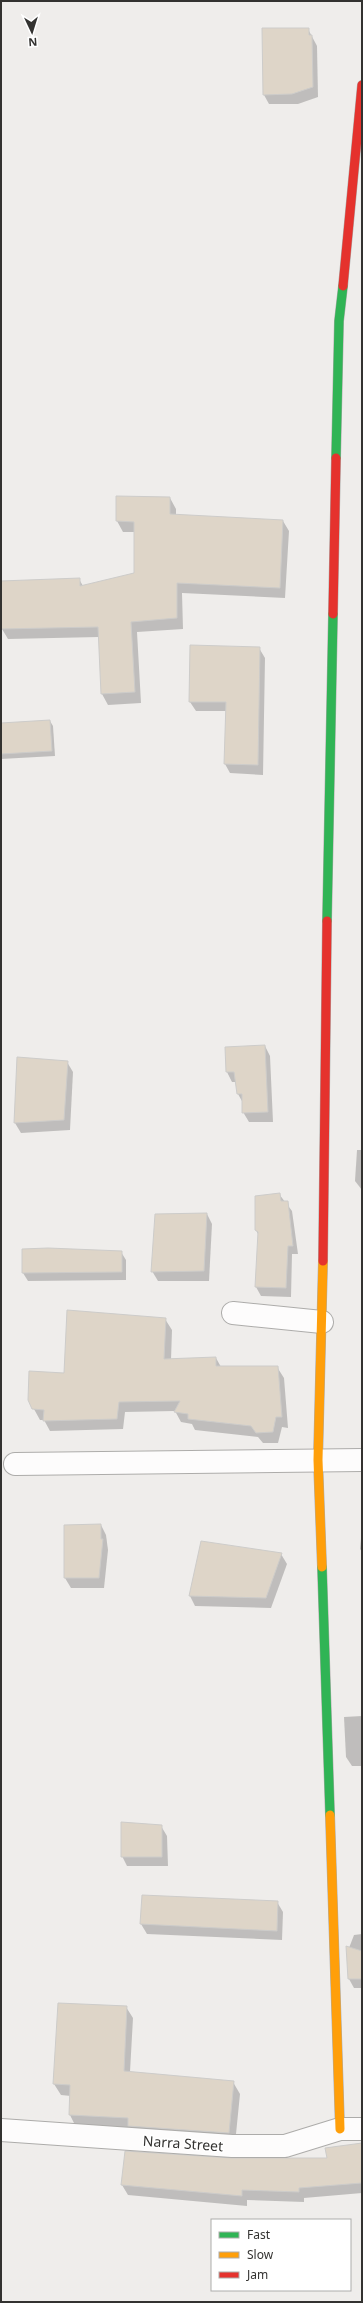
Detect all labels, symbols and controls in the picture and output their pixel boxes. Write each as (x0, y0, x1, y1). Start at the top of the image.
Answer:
north arrow (12, 12, 52, 52)
text: N (28, 35, 38, 50)
street label: Narra Street (142, 2131, 224, 2155)
legend (211, 2219, 351, 2291)
text: Fast (247, 2226, 271, 2243)
text: Slow (247, 2246, 274, 2263)
text: Jam (246, 2266, 268, 2283)

